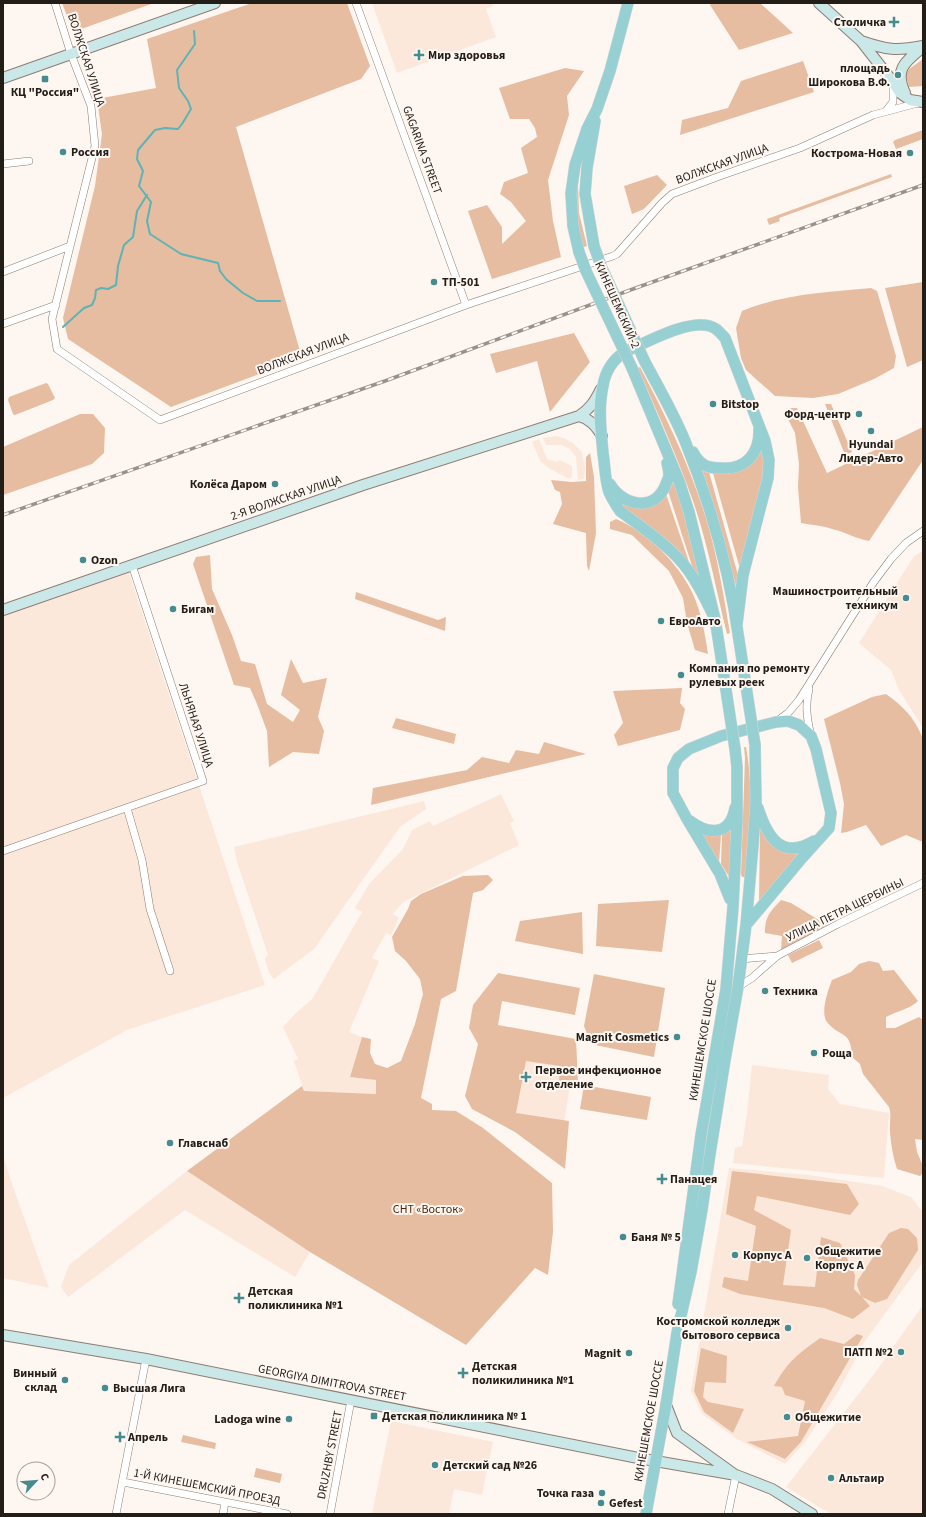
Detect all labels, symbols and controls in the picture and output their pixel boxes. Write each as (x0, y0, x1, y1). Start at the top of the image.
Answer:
street label: ВОЛЖСКАЯ УЛИЦА (63, 11, 109, 109)
place label: Столичка (834, 14, 886, 31)
marker: Столичка (889, 17, 899, 27)
place label: Мир здоровья (428, 47, 505, 64)
marker: Мир здоровья (413, 49, 425, 61)
place label: площадь Широкова В.Ф. (808, 60, 890, 91)
marker: площадь Широкова В.Ф. (893, 70, 903, 80)
marker: КЦ "Россия" (40, 74, 50, 84)
place label: КЦ "Россия" (11, 84, 79, 101)
street label: GAGARINA STREET (398, 103, 446, 197)
street label: ВОЛЖСКАЯ УЛИЦА (673, 139, 771, 189)
place label: Россия (71, 144, 109, 161)
place label: Кострома-Новая (811, 145, 902, 162)
marker: Россия (58, 147, 68, 157)
marker: Кострома-Новая (905, 148, 915, 158)
street label: КИНЕШЕМСКИЙ-2 (590, 259, 644, 351)
place label: ТП-501 (442, 274, 480, 291)
marker: ТП-501 (429, 277, 439, 287)
street label: ВОЛЖСКАЯ УЛИЦА (255, 329, 352, 379)
place label: Bitstop (721, 396, 759, 413)
marker: Bitstop (708, 399, 718, 409)
place label: Форд-центр (784, 406, 851, 423)
marker: Форд-центр (854, 409, 864, 419)
marker: Hyundai Лидер-Авто (866, 426, 876, 436)
place label: Hyundai Лидер-Авто (838, 436, 903, 467)
street label: 2-Я ВОЛЖСКАЯ УЛИЦА (228, 471, 344, 525)
place label: Колёса Даром (190, 476, 267, 493)
marker: Колёса Даром (270, 479, 280, 489)
place label: Ozon (91, 552, 118, 569)
marker: Ozon (78, 555, 88, 565)
place label: Машиностроительный техникум (773, 583, 898, 614)
marker: Машиностроительный техникум (901, 593, 911, 603)
place label: Бигам (181, 601, 214, 618)
marker: Бигам (168, 604, 178, 614)
place label: ЕвроАвто (669, 613, 721, 630)
marker: ЕвроАвто (656, 616, 666, 626)
place label: Компания по ремонту рулевых реек (689, 660, 810, 691)
marker: Компания по ремонту рулевых реек (676, 670, 686, 680)
street label: ЛЬНЯНАЯ УЛИЦА (174, 680, 218, 770)
street label: УЛИЦА ПЕТРА ЩЕРБИНЫ (783, 874, 907, 946)
street label: КИНЕШЕМСКОЕ ШОССЕ (685, 978, 721, 1102)
place label: Техника (773, 983, 818, 1000)
marker: Техника (760, 986, 770, 996)
place label: Magnit Cosmetics (576, 1029, 669, 1046)
marker: Magnit Cosmetics (672, 1032, 682, 1042)
place label: Роща (822, 1045, 852, 1062)
marker: Роща (809, 1048, 819, 1058)
place label: Первое инфекционное отделение (535, 1062, 661, 1093)
marker: Первое инфекционное отделение (520, 1071, 532, 1083)
place label: Главснаб (178, 1135, 228, 1152)
marker: Главснаб (165, 1138, 175, 1148)
place label: Панацея (670, 1171, 717, 1188)
marker: Панацея (657, 1174, 667, 1184)
park label: СНТ «Восток» (393, 1201, 463, 1218)
place label: Баня № 5 (631, 1229, 681, 1246)
marker: Баня № 5 (618, 1232, 628, 1242)
place label: Общежитие Корпус А (815, 1243, 881, 1274)
place label: Корпус А (743, 1247, 792, 1264)
marker: Корпус А (730, 1250, 740, 1260)
marker: Общежитие Корпус А (802, 1253, 812, 1263)
place label: Детская поликлиника №1 (248, 1283, 343, 1314)
marker: Детская поликлиника №1 (233, 1292, 245, 1304)
place label: Костромской колледж бытового сервиса (656, 1313, 781, 1344)
marker: Костромской колледж бытового сервиса (783, 1323, 793, 1333)
place label: ПАТП №2 (844, 1344, 893, 1361)
place label: Magnit (584, 1345, 621, 1362)
marker: ПАТП №2 (896, 1347, 906, 1357)
marker: Magnit (624, 1348, 634, 1358)
place label: Детская поликилиника №1 (472, 1358, 574, 1389)
street label: КИНЕШЕМСКОЕ ШОССЕ (630, 1359, 668, 1483)
street label: GEORGIYA DIMITROVA STREET (257, 1360, 408, 1406)
place label: Винный склад (13, 1365, 57, 1396)
marker: Детская поликилиника №1 (457, 1367, 469, 1379)
marker: Винный склад (60, 1375, 70, 1385)
place label: Высшая Лига (113, 1380, 186, 1397)
marker: Высшая Лига (100, 1383, 110, 1393)
place label: Детская поликлиника № 1 (382, 1408, 527, 1425)
street label: DRUZHBY STREET (313, 1409, 347, 1501)
place label: Общежитие (795, 1409, 861, 1426)
place label: Ladoga wine (214, 1411, 281, 1428)
marker: Детская поликлиника № 1 (369, 1411, 379, 1421)
marker: Общежитие (782, 1412, 792, 1422)
marker: Ladoga wine (284, 1414, 294, 1424)
place label: Апрель (127, 1429, 168, 1446)
marker: Апрель (115, 1432, 125, 1442)
place label: Детский сад №26 (443, 1457, 537, 1474)
marker: Детский сад №26 (430, 1460, 440, 1470)
north arrow (16, 1461, 56, 1501)
street label: 1-Й КИНЕШЕМСКИЙ ПРОЕЗД (132, 1464, 282, 1510)
place label: Альтаир (838, 1470, 884, 1487)
text: С (36, 1471, 53, 1484)
marker: Альтаир (826, 1473, 836, 1483)
place label: Точка газа (537, 1485, 594, 1502)
marker: Точка газа (597, 1488, 607, 1498)
place label: Gefest (609, 1495, 643, 1512)
marker: Gefest (596, 1498, 606, 1508)

